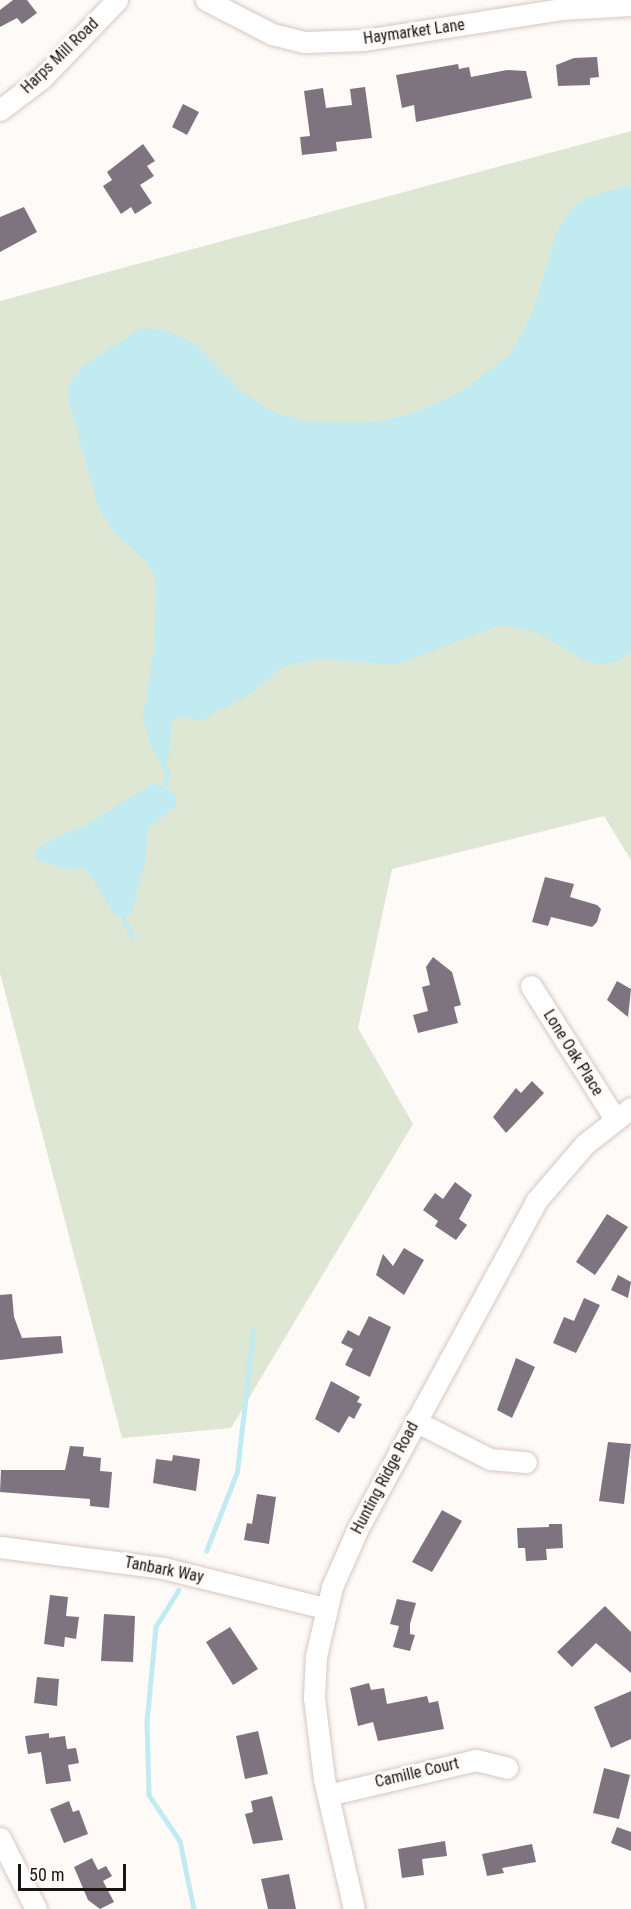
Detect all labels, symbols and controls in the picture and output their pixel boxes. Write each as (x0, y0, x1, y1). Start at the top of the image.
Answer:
street label: Harps Mill Road (17, 14, 103, 98)
street label: Haymarket Lane (362, 15, 466, 49)
street label: Lone Oak Place (539, 1006, 607, 1100)
street label: Hunting Ridge Road (347, 1419, 423, 1537)
street label: Tanbark Way (123, 1553, 205, 1587)
street label: Camille Court (373, 1754, 461, 1792)
scale bar (21, 1852, 129, 1890)
text: 50 m (29, 1864, 64, 1885)

